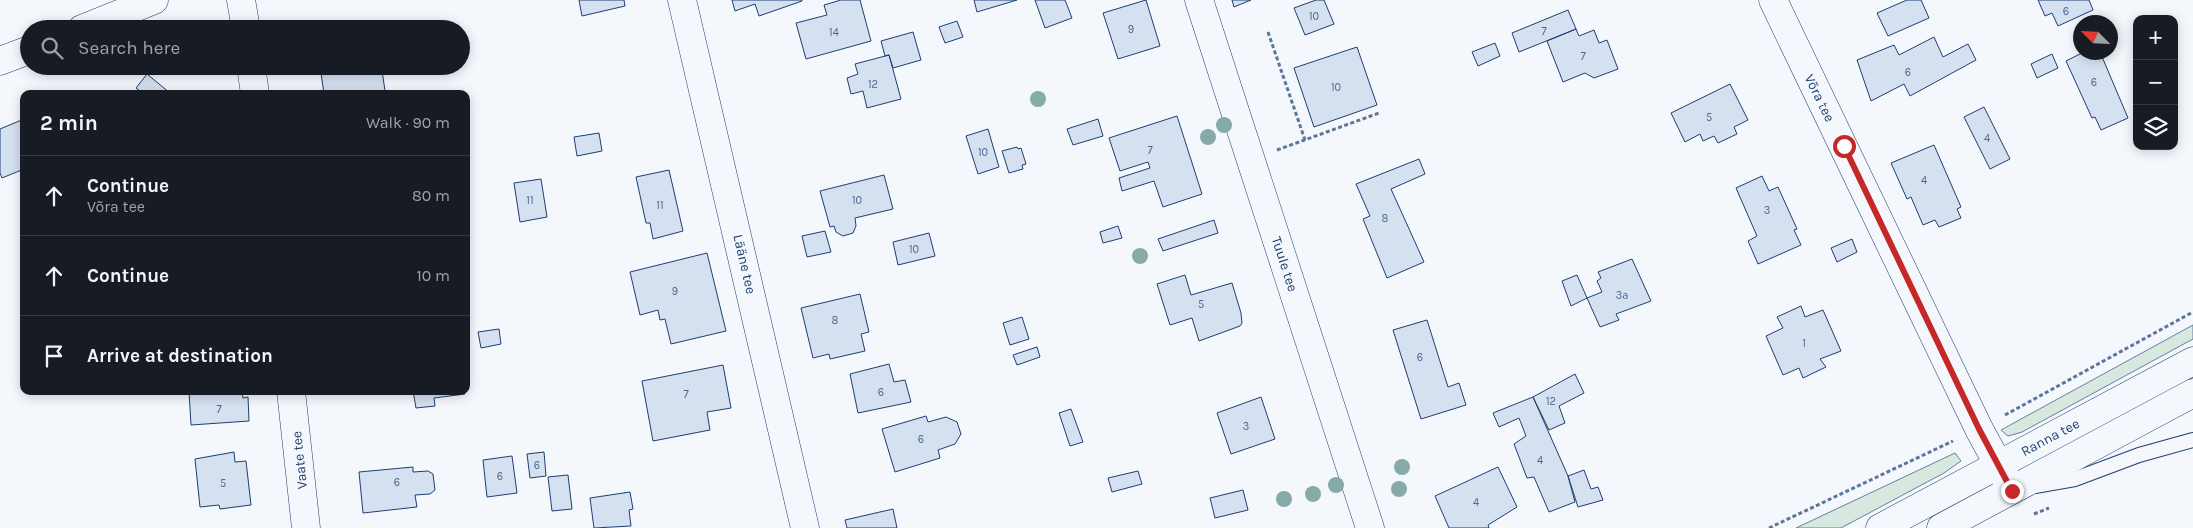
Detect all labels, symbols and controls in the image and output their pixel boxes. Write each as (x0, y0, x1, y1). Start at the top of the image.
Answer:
house number: 6 (2063, 5, 2069, 18)
house number: 10 (1309, 10, 1319, 23)
north arrow (2073, 15, 2118, 60)
map controls (2133, 15, 2178, 150)
button: + (2133, 15, 2178, 60)
search box (20, 20, 470, 75)
house number: 9 (1128, 23, 1134, 36)
house number: 7 (1541, 25, 1547, 38)
house number: 14 (829, 26, 839, 39)
icon: search (38, 34, 66, 62)
text: Search here (78, 37, 180, 59)
house number: 7 (1580, 50, 1586, 63)
button: − (2133, 60, 2178, 105)
house number: 6 (1905, 66, 1911, 79)
street label: Võra tee (1801, 72, 1838, 125)
house number: 6 (2091, 76, 2097, 89)
house number: 12 (868, 78, 878, 91)
house number: 10 (1331, 81, 1341, 94)
button: layers (2133, 105, 2178, 150)
text: 2 min (40, 111, 98, 135)
house number: 5 (1706, 111, 1712, 124)
text: Walk · 90 m (366, 113, 450, 132)
house number: 4 (1984, 132, 1990, 145)
route start (1833, 135, 1856, 158)
house number: 7 (1147, 144, 1153, 157)
house number: 10 (978, 146, 988, 159)
house number: 4 (1921, 174, 1927, 187)
text: Continue (87, 175, 169, 197)
icon: ahead (40, 182, 68, 210)
text: 80 m (412, 186, 450, 205)
house number: 11 (526, 194, 534, 207)
house number: 10 (852, 194, 862, 207)
text: Võra tee (87, 197, 145, 216)
house number: 11 (656, 199, 664, 212)
house number: 3 (1764, 204, 1770, 217)
house number: 8 (1382, 212, 1389, 225)
street label: Lääne tee (729, 233, 760, 296)
street label: Tuule tee (1268, 234, 1301, 294)
house number: 10 (909, 243, 919, 256)
icon: ahead (40, 262, 68, 290)
text: Continue (87, 265, 169, 287)
text: 10 m (416, 266, 450, 285)
house number: 9 (672, 285, 678, 298)
house number: 3a (1616, 289, 1628, 302)
house number: 5 (1198, 298, 1204, 311)
house number: 8 (832, 314, 839, 327)
house number: 1 (1802, 337, 1806, 350)
icon: arrive (40, 342, 68, 370)
text: Arrive at destination (87, 345, 273, 367)
house number: 6 (1417, 351, 1423, 364)
house number: 6 (878, 386, 884, 399)
house number: 7 (683, 388, 689, 401)
house number: 12 (1546, 395, 1556, 408)
house number: 7 (216, 403, 222, 416)
street label: Ranna tee (2018, 415, 2082, 460)
house number: 3 (1243, 420, 1249, 433)
street label: Vaate tee (288, 430, 311, 490)
house number: 6 (918, 433, 924, 446)
house number: 4 (1537, 454, 1543, 467)
house number: 6 (534, 459, 540, 472)
house number: 6 (497, 470, 503, 483)
house number: 6 (394, 476, 400, 489)
house number: 5 (220, 477, 226, 490)
route end (2001, 480, 2024, 503)
house number: 4 (1473, 496, 1479, 509)

